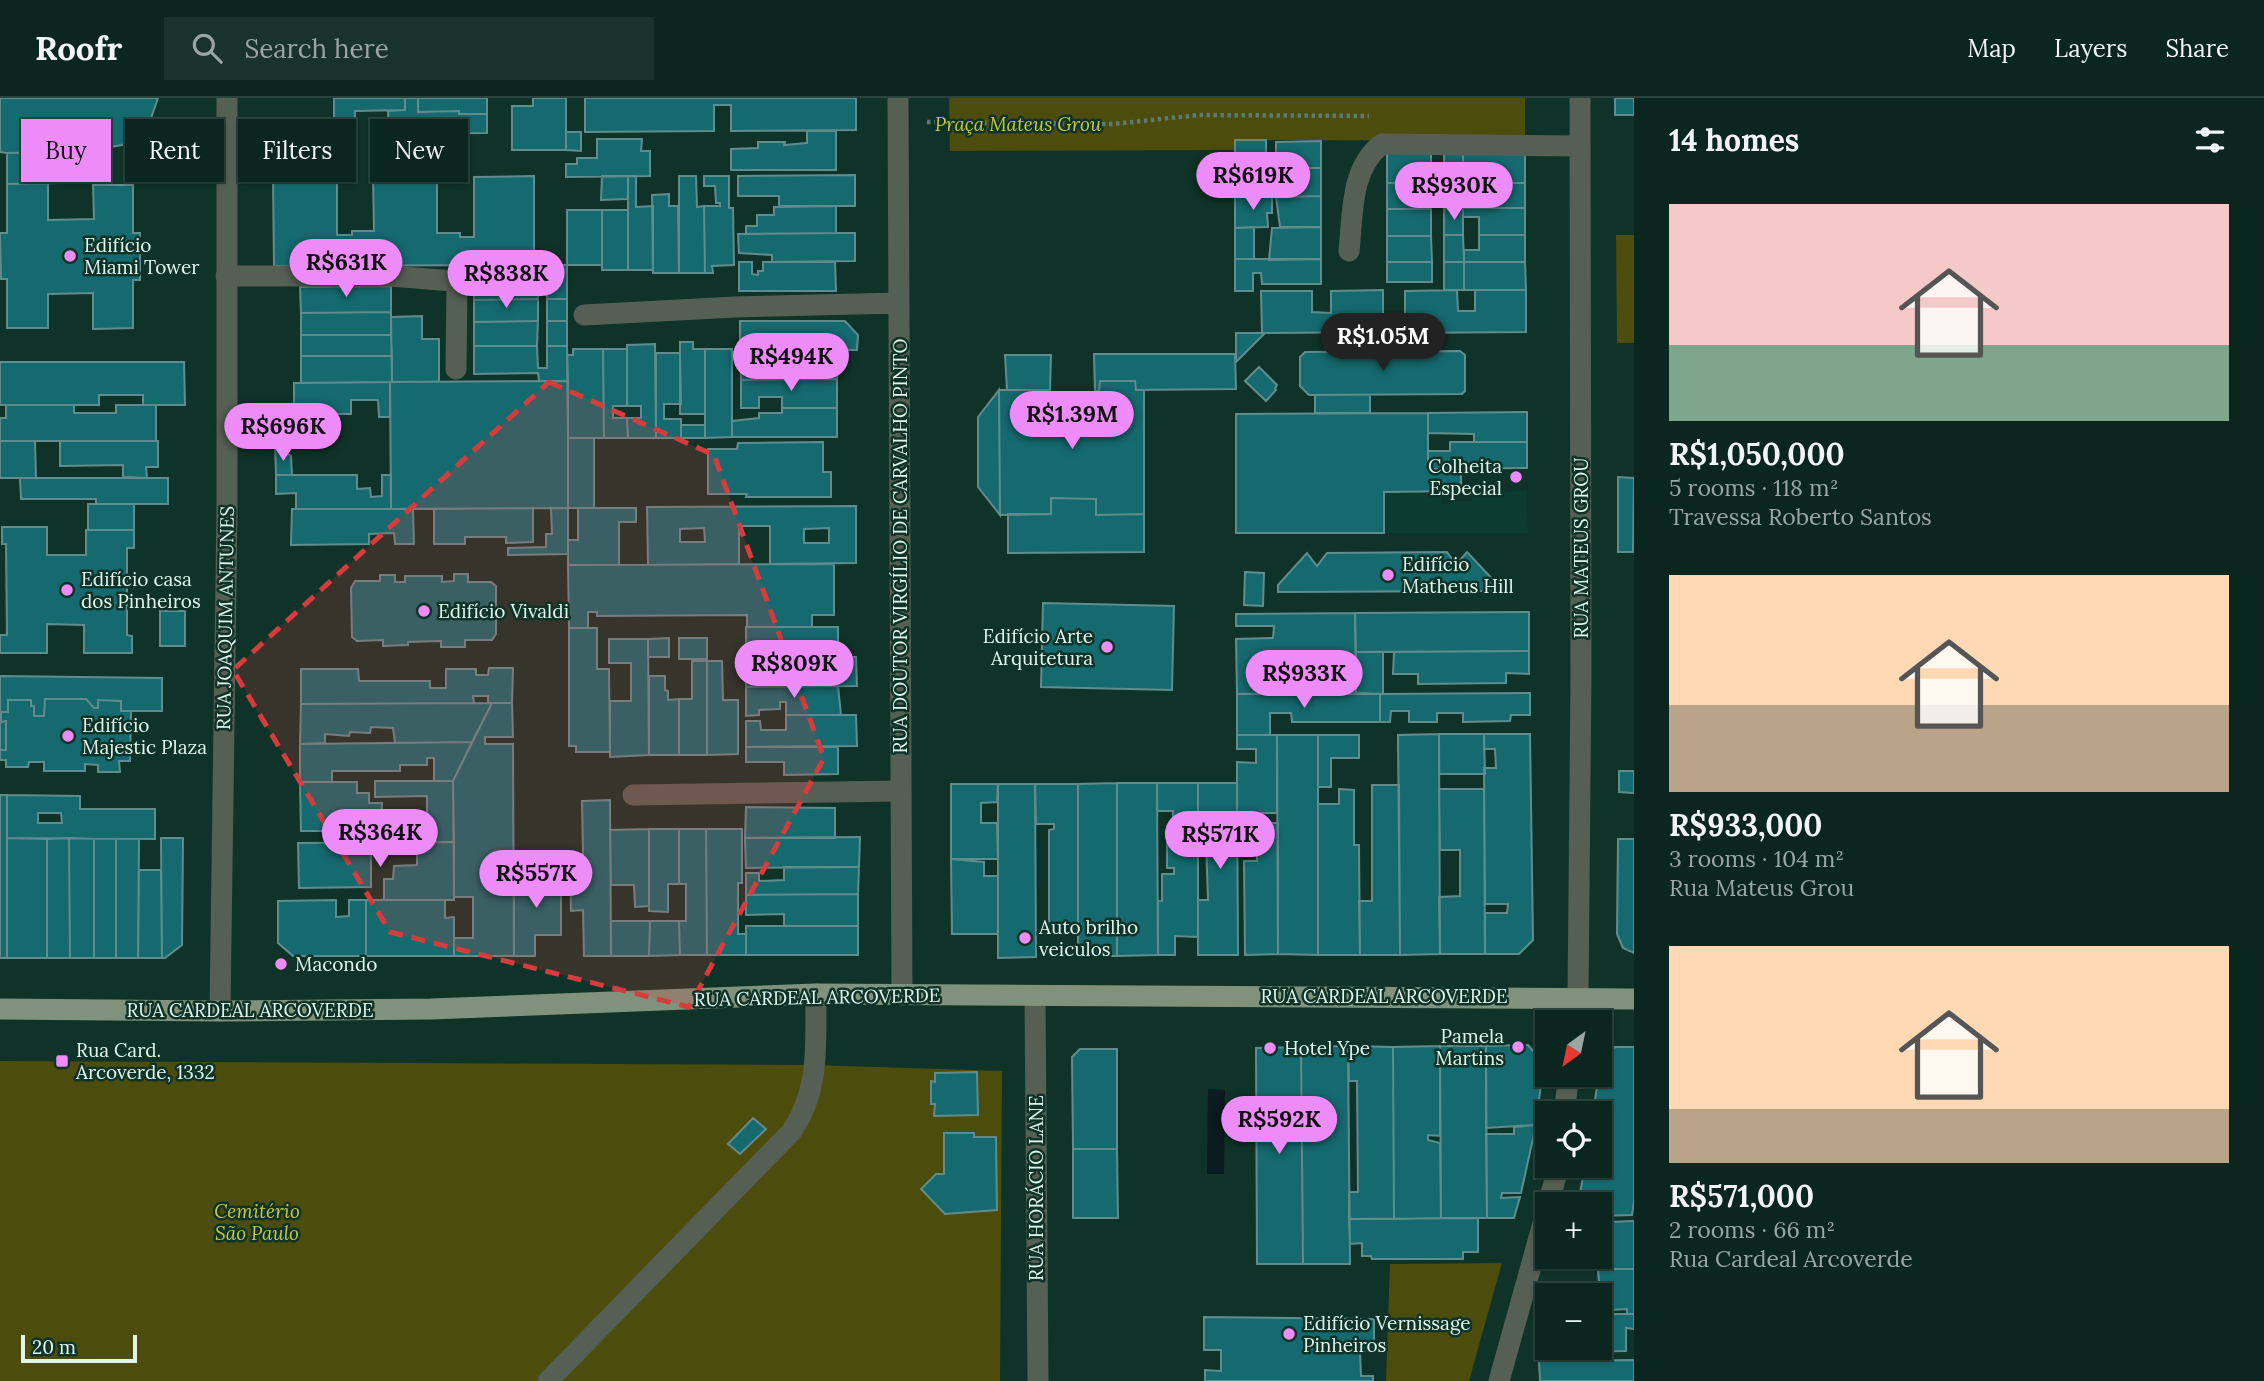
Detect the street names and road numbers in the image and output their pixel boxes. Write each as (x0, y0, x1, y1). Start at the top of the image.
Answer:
street label: RUA DOUTOR VIRGÍLIO DE CARVALHO PINTO (888, 338, 912, 754)
street label: RUA MATEUS GROU (1569, 457, 1593, 639)
street label: RUA JOAQUIM ANTUNES (211, 506, 239, 730)
street label: RUA CARDEAL ARCOVERDE (693, 983, 941, 1011)
street label: RUA CARDEAL ARCOVERDE (1260, 984, 1508, 1008)
street label: RUA CARDEAL ARCOVERDE (126, 998, 374, 1022)
street label: RUA HORÁCIO LANE (1024, 1095, 1048, 1281)

